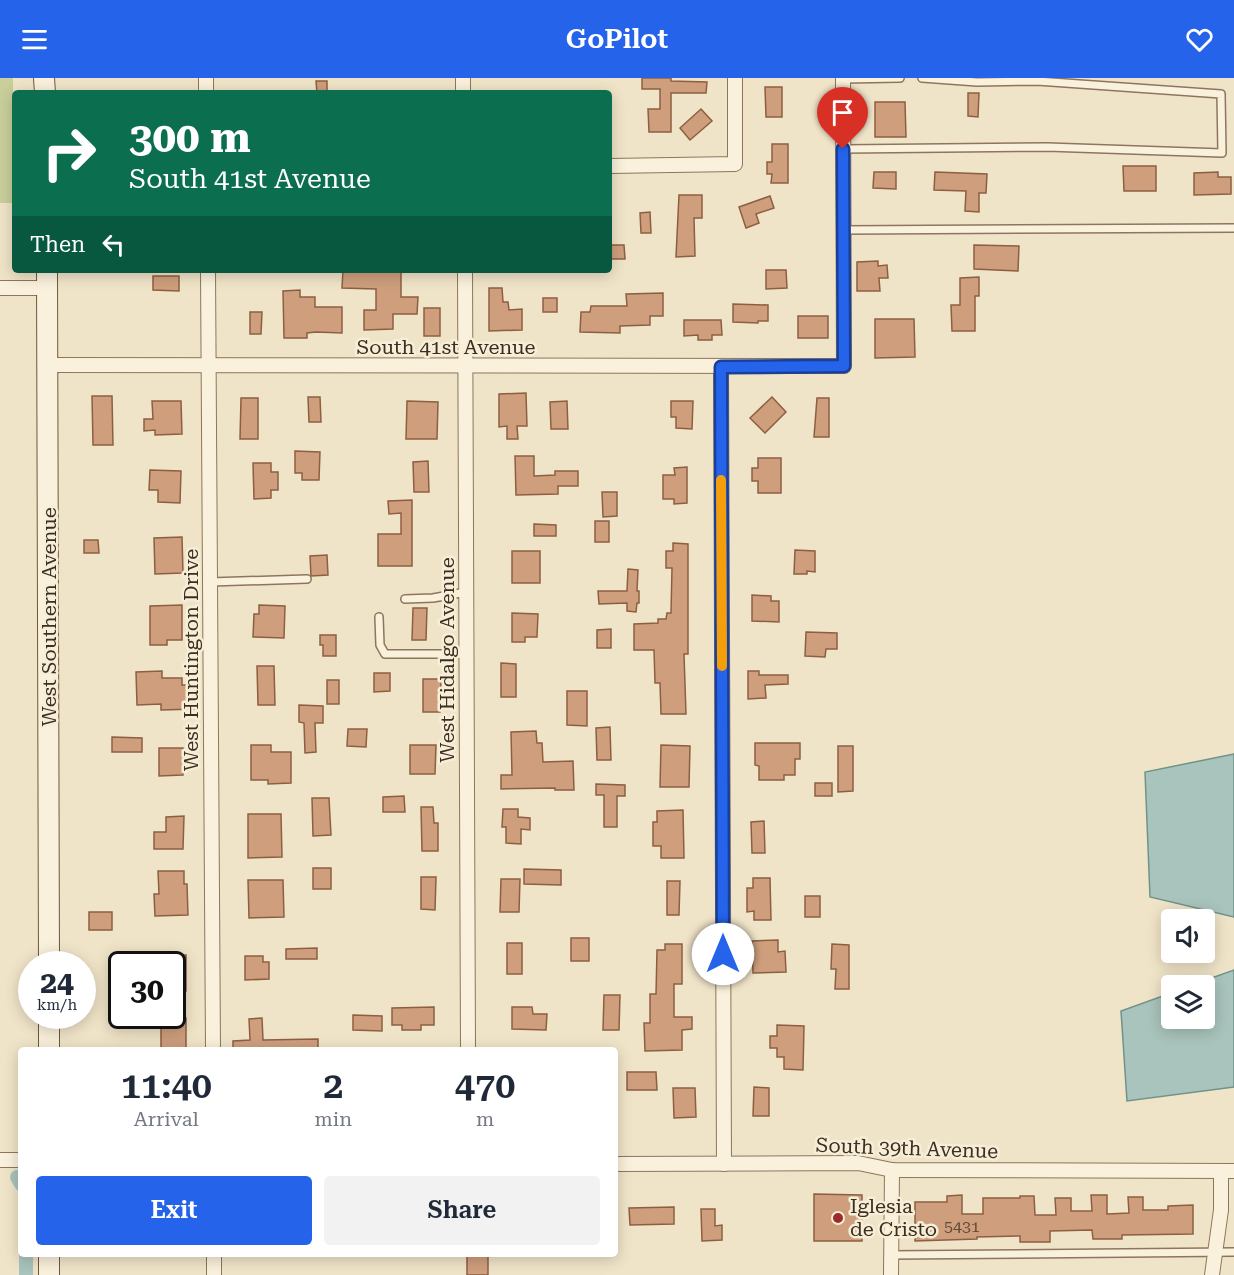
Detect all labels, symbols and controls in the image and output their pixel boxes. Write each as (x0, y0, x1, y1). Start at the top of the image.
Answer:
icon: menu (18, 23, 51, 56)
text: GoPilot (566, 23, 668, 55)
icon: heart (1183, 23, 1216, 56)
pin (817, 87, 868, 149)
icon: arrive (826, 96, 859, 129)
text: 300 m (129, 113, 251, 162)
icon: right (30, 114, 108, 192)
text: South 41st Avenue (129, 163, 371, 195)
icon: left (97, 228, 130, 261)
text: Then (30, 232, 85, 257)
street label: South 41st Avenue (356, 335, 536, 359)
street label: West Southern Avenue (37, 507, 61, 727)
street label: West Huntington Drive (179, 549, 203, 771)
street label: West Hidalgo Avenue (435, 557, 459, 763)
map controls (1161, 909, 1215, 1029)
button: sound (1161, 909, 1215, 963)
position arrow (691, 922, 755, 986)
speed limit sign: 30 (108, 951, 186, 1029)
text: 24 (40, 965, 74, 1000)
button: layers (1161, 975, 1215, 1029)
text: km/h (37, 996, 77, 1014)
text: 11:40 (121, 1065, 212, 1107)
text: 2 (323, 1065, 343, 1107)
text: 470 (455, 1065, 515, 1107)
text: Arrival (134, 1107, 199, 1131)
text: min (315, 1107, 352, 1131)
text: m (476, 1107, 494, 1131)
street label: South 39th Avenue (815, 1133, 999, 1163)
button: Exit (36, 1176, 312, 1245)
button: Share (324, 1176, 600, 1245)
place label: Iglesia de Cristo (850, 1194, 937, 1241)
marker: Iglesia de Cristo (831, 1211, 845, 1225)
house number: 5431 (944, 1217, 980, 1236)

